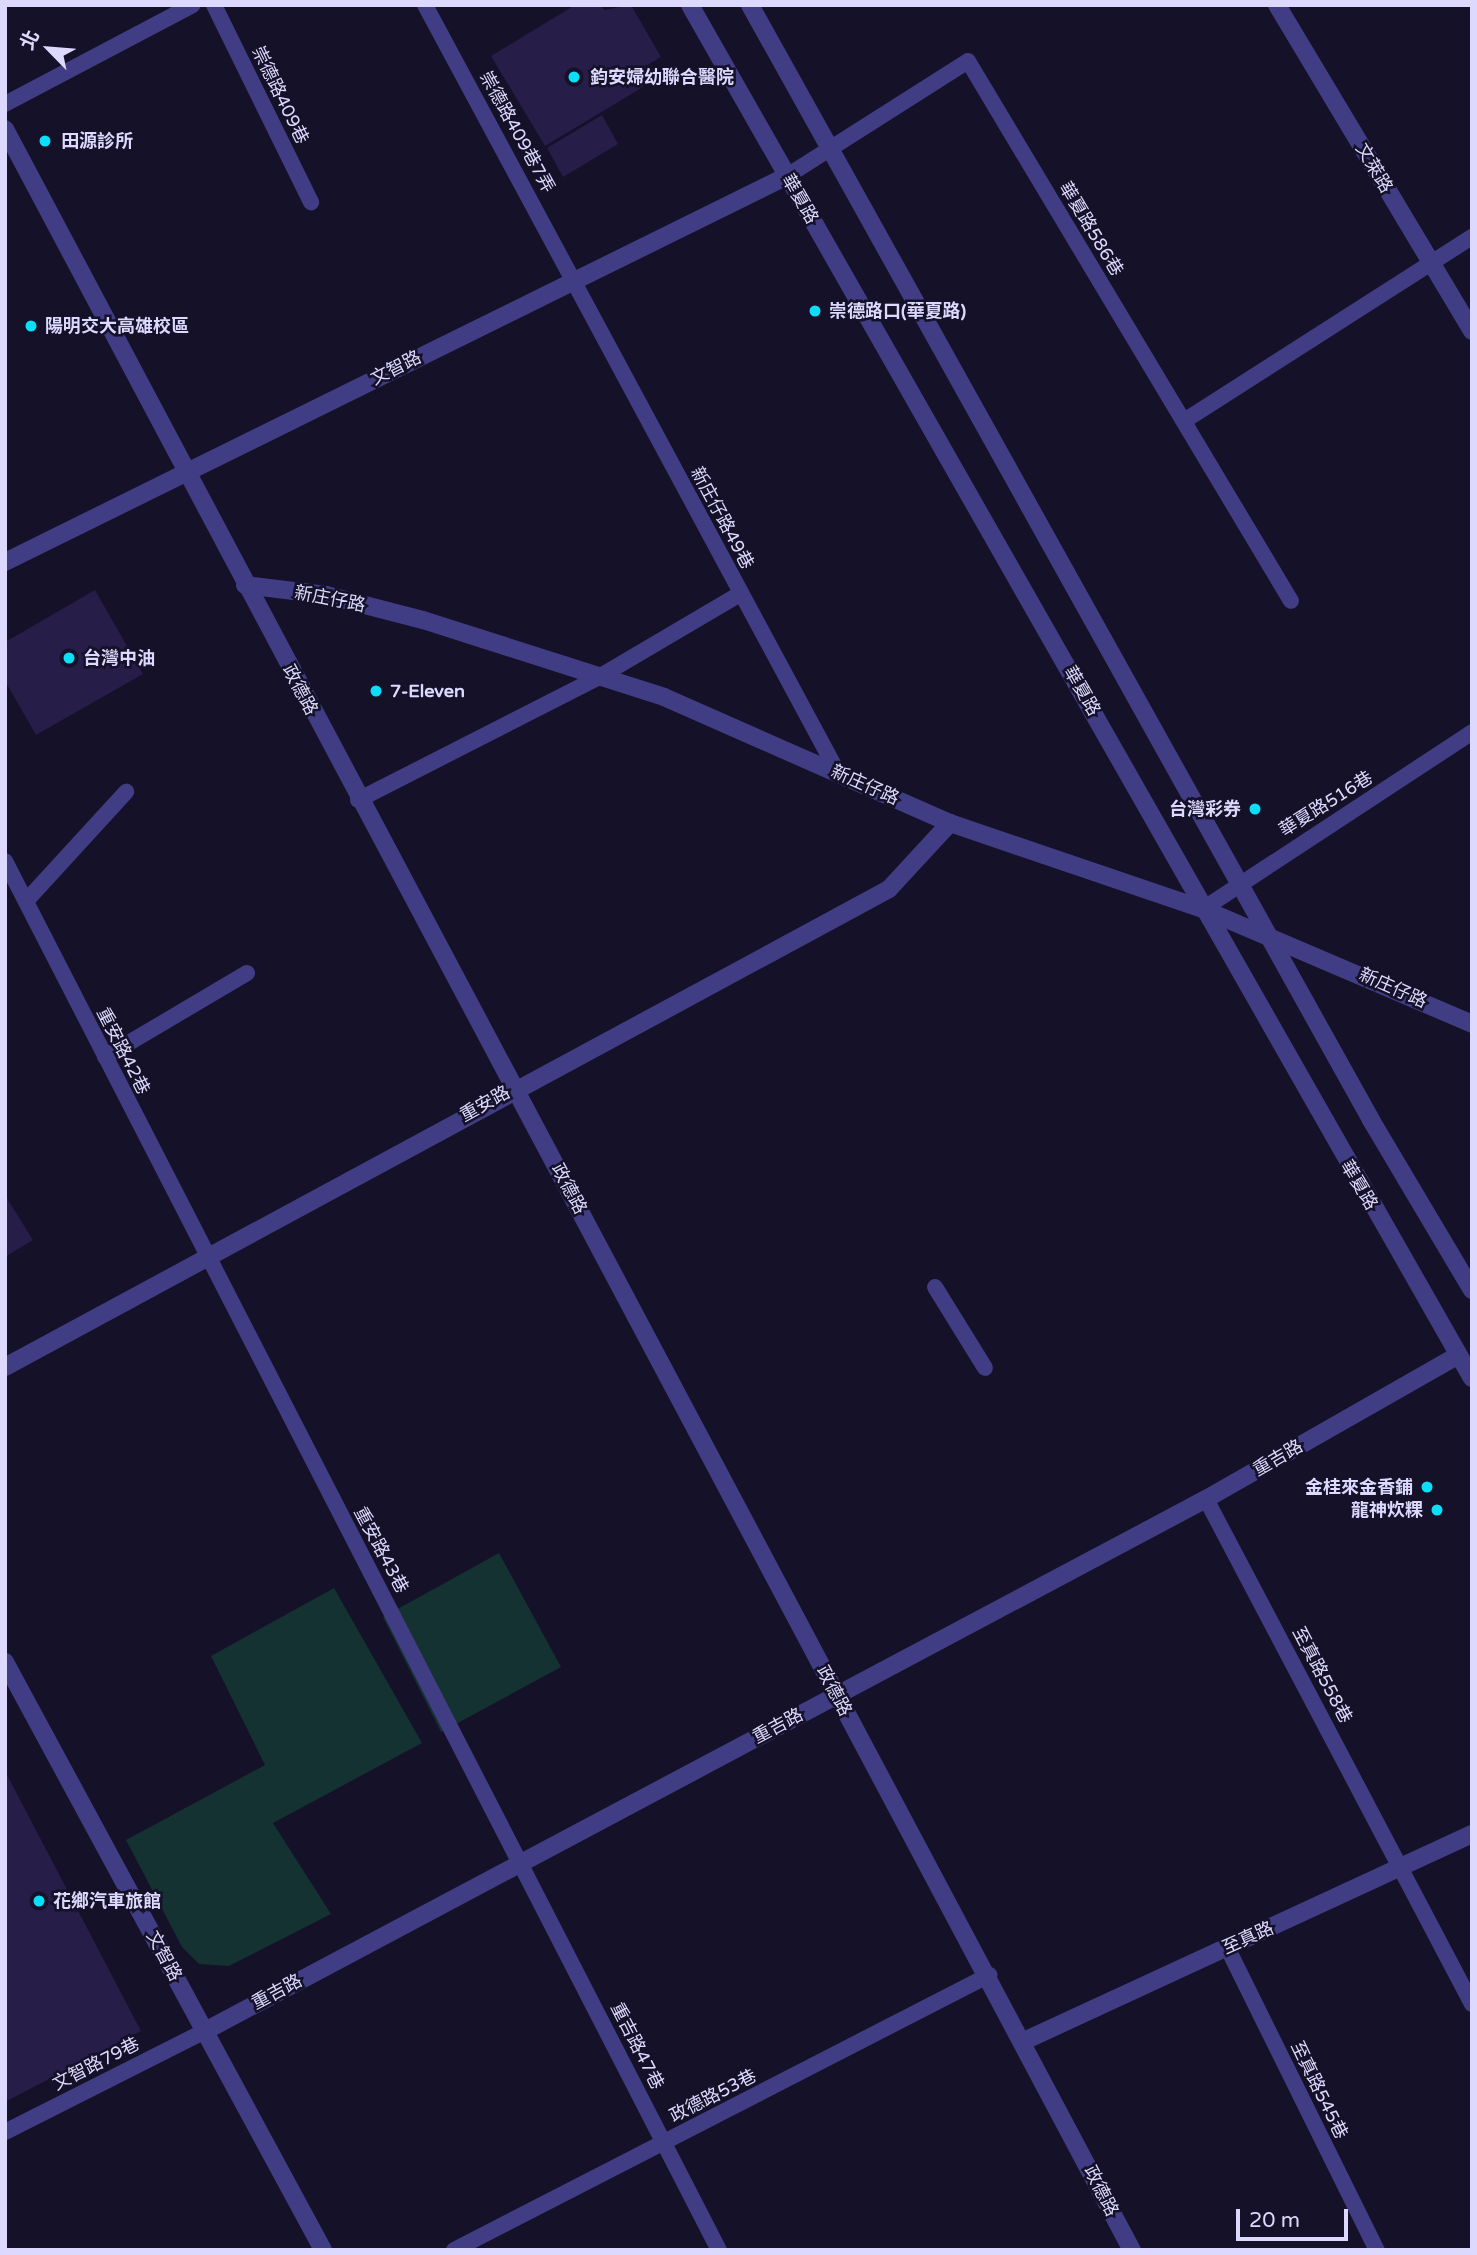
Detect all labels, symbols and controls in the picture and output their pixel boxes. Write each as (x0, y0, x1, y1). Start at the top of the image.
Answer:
north arrow (14, 14, 84, 84)
text: 北 (16, 27, 44, 53)
street label: 崇德路409巷 (247, 43, 313, 147)
place label: 鈞安婦幼聯合醫院 (590, 66, 734, 88)
marker: 鈞安婦幼聯合醫院 (564, 67, 584, 87)
street label: 崇德路409巷7弄 (475, 68, 559, 196)
place label: 田源診所 (61, 130, 133, 152)
marker: 田源診所 (35, 131, 55, 151)
street label: 文萊路 (1351, 139, 1397, 197)
street label: 華夏路 (777, 170, 823, 228)
street label: 華夏路586巷 (1054, 178, 1128, 280)
place label: 崇德路口(華夏路) (829, 300, 966, 322)
marker: 崇德路口(華夏路) (807, 303, 823, 319)
place label: 陽明交大高雄校區 (45, 315, 189, 337)
marker: 陽明交大高雄校區 (23, 318, 39, 334)
street label: 文智路 (367, 346, 425, 390)
street label: 新庄仔路49巷 (686, 463, 758, 573)
street label: 新庄仔路 (293, 582, 367, 616)
place label: 台灣中油 (83, 647, 155, 669)
marker: 台灣中油 (61, 650, 77, 666)
street label: 政德路 (278, 661, 322, 719)
street label: 華夏路 (1059, 662, 1105, 720)
place label: 7-Eleven (390, 680, 465, 702)
marker: 7-Eleven (368, 683, 384, 699)
street label: 新庄仔路 (828, 760, 902, 810)
street label: 華夏路516巷 (1275, 767, 1377, 841)
place label: 台灣彩券 (1169, 798, 1241, 820)
marker: 台灣彩券 (1247, 801, 1263, 817)
street label: 新庄仔路 (1356, 963, 1430, 1013)
street label: 重安路42巷 (92, 1004, 154, 1098)
street label: 重安路 (456, 1081, 514, 1127)
street label: 華夏路 (1336, 1156, 1382, 1214)
street label: 政德路 (547, 1160, 591, 1218)
street label: 重吉路 (1249, 1435, 1307, 1481)
place label: 金桂來金香鋪 (1305, 1476, 1413, 1498)
marker: 金桂來金香鋪 (1419, 1479, 1435, 1495)
place label: 龍神炊粿 (1351, 1499, 1423, 1521)
marker: 龍神炊粿 (1429, 1502, 1445, 1518)
street label: 重安路43巷 (349, 1503, 413, 1597)
street label: 至真路558巷 (1288, 1623, 1356, 1727)
street label: 政德路 (812, 1662, 856, 1720)
street label: 重吉路 (749, 1704, 807, 1748)
place label: 花鄉汽車旅館 (53, 1890, 161, 1912)
marker: 花鄉汽車旅館 (31, 1893, 47, 1909)
street label: 至真路 (1219, 1917, 1277, 1959)
street label: 文智路 (142, 1927, 186, 1985)
street label: 重吉路 (248, 1970, 306, 2014)
street label: 重吉路47巷 (606, 1999, 668, 2093)
street label: 文智路79巷 (49, 2033, 143, 2095)
street label: 至真路545巷 (1286, 2038, 1352, 2142)
street label: 政德路53巷 (666, 2065, 760, 2127)
street label: 政德路 (1079, 2162, 1123, 2220)
scale bar (1239, 2196, 1351, 2240)
text: 20 m (1249, 2208, 1300, 2233)

